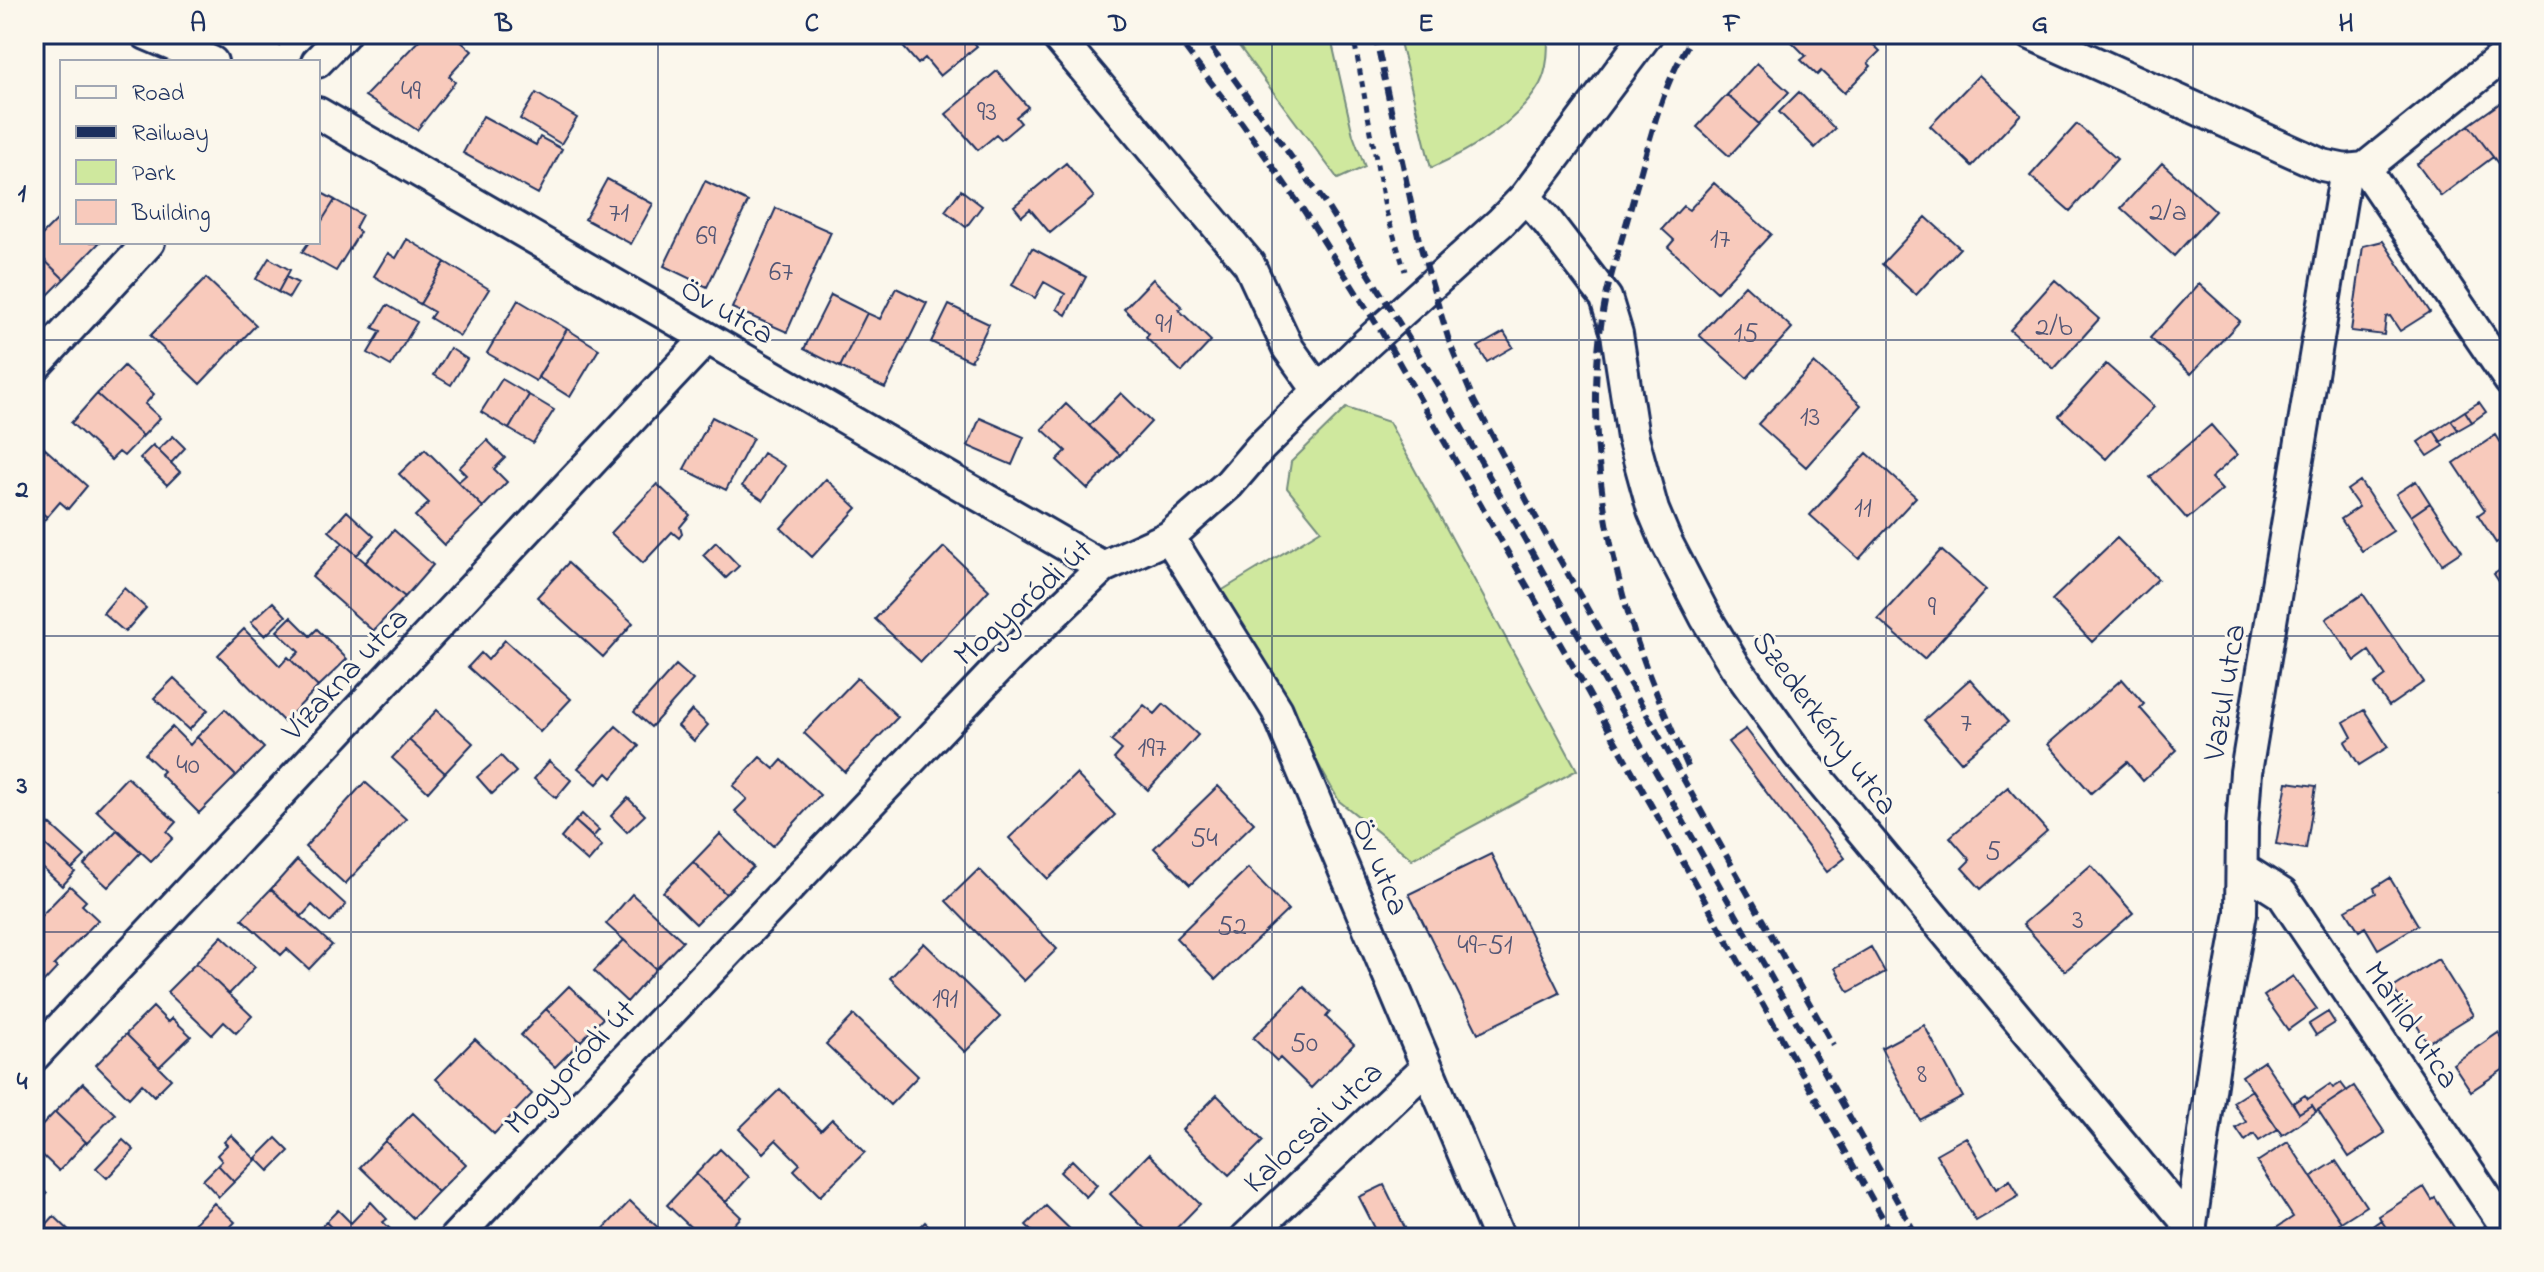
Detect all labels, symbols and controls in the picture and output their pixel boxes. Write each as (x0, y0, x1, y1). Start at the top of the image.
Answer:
text: A (190, 6, 206, 44)
text: B (494, 6, 513, 44)
text: C (805, 6, 819, 44)
text: D (1107, 6, 1128, 44)
text: E (1418, 6, 1434, 44)
text: F (1722, 6, 1741, 44)
text: G (2032, 6, 2048, 44)
text: H (2338, 6, 2354, 44)
legend (60, 60, 320, 244)
house number: 49 (401, 72, 422, 113)
text: Road (132, 77, 185, 112)
house number: 93 (977, 93, 997, 134)
text: Railway (132, 117, 209, 153)
text: Park (132, 157, 176, 192)
text: 1 (18, 176, 27, 214)
house number: 2/a (2149, 193, 2187, 234)
house number: 71 (609, 194, 629, 235)
text: Building (131, 197, 211, 232)
house number: 69 (696, 217, 717, 258)
house number: 17 (1710, 220, 1731, 261)
house number: 67 (769, 253, 793, 294)
street label: Öv utca (670, 267, 782, 359)
house number: 91 (1155, 305, 1173, 346)
house number: 2/b (2035, 308, 2073, 349)
house number: 15 (1734, 314, 1758, 355)
house number: 13 (1800, 398, 1820, 439)
text: 2 (15, 472, 29, 510)
house number: 11 (1854, 489, 1872, 530)
street label: Mogyoródi út (944, 528, 1105, 679)
house number: 9 (1928, 588, 1937, 629)
street label: Vízakna utca (271, 598, 421, 754)
street label: Vazul utca (2192, 621, 2260, 765)
street label: Szederkény utca (1738, 622, 1908, 826)
house number: 7 (1960, 704, 1972, 745)
house number: 197 (1138, 729, 1167, 770)
house number: 40 (176, 746, 200, 787)
text: 3 (16, 768, 28, 806)
street label: Öv utca (1337, 811, 1420, 923)
house number: 54 (1190, 819, 1218, 860)
house number: 5 (1985, 832, 2001, 873)
house number: 3 (2072, 901, 2084, 942)
house number: 52 (1217, 907, 1247, 948)
house number: 49-51 (1457, 926, 1513, 967)
street label: Matild utca (2350, 953, 2470, 1099)
house number: 191 (932, 980, 958, 1021)
street label: Mogyoródi út (494, 990, 649, 1147)
house number: 50 (1290, 1024, 1318, 1065)
street label: Kalocsai utca (1234, 1051, 1395, 1206)
house number: 8 (1917, 1055, 1927, 1096)
text: 4 (17, 1064, 28, 1102)

